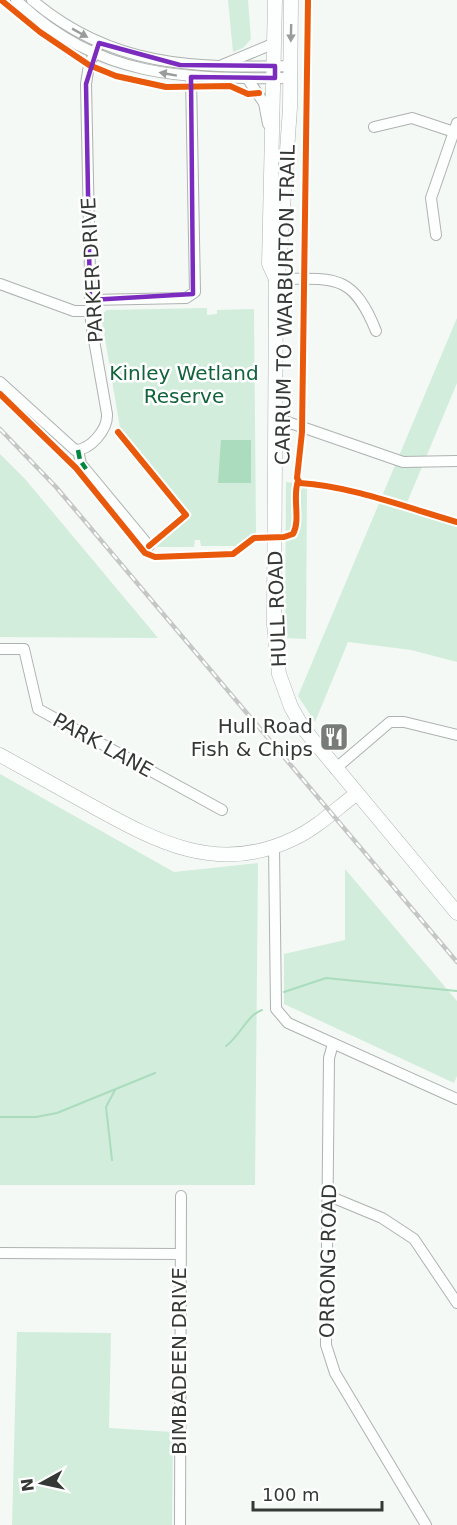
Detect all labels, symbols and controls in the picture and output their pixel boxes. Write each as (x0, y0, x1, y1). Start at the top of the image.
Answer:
one-way arrow (286, 24, 296, 43)
one-way arrow (72, 28, 89, 38)
one-way arrow (158, 70, 177, 79)
street label: CARRUM TO WARBURTON TRAIL (270, 144, 300, 465)
street label: PARKER DRIVE (76, 197, 108, 343)
park label: Kinley Wetland Reserve (109, 361, 259, 408)
street label: HULL ROAD (263, 550, 291, 668)
street label: PARK LANE (49, 708, 157, 782)
place label: Hull Road Fish & Chips (191, 714, 313, 761)
restaurant icon: Hull Road Fish & Chips (318, 721, 350, 753)
street label: ORRONG ROAD (315, 1184, 341, 1338)
street label: BIMBADEEN DRIVE (167, 1267, 191, 1455)
north arrow (12, 1453, 72, 1513)
scale bar (253, 1474, 382, 1512)
text: N (17, 1477, 38, 1493)
text: 100 m (262, 1484, 320, 1505)

